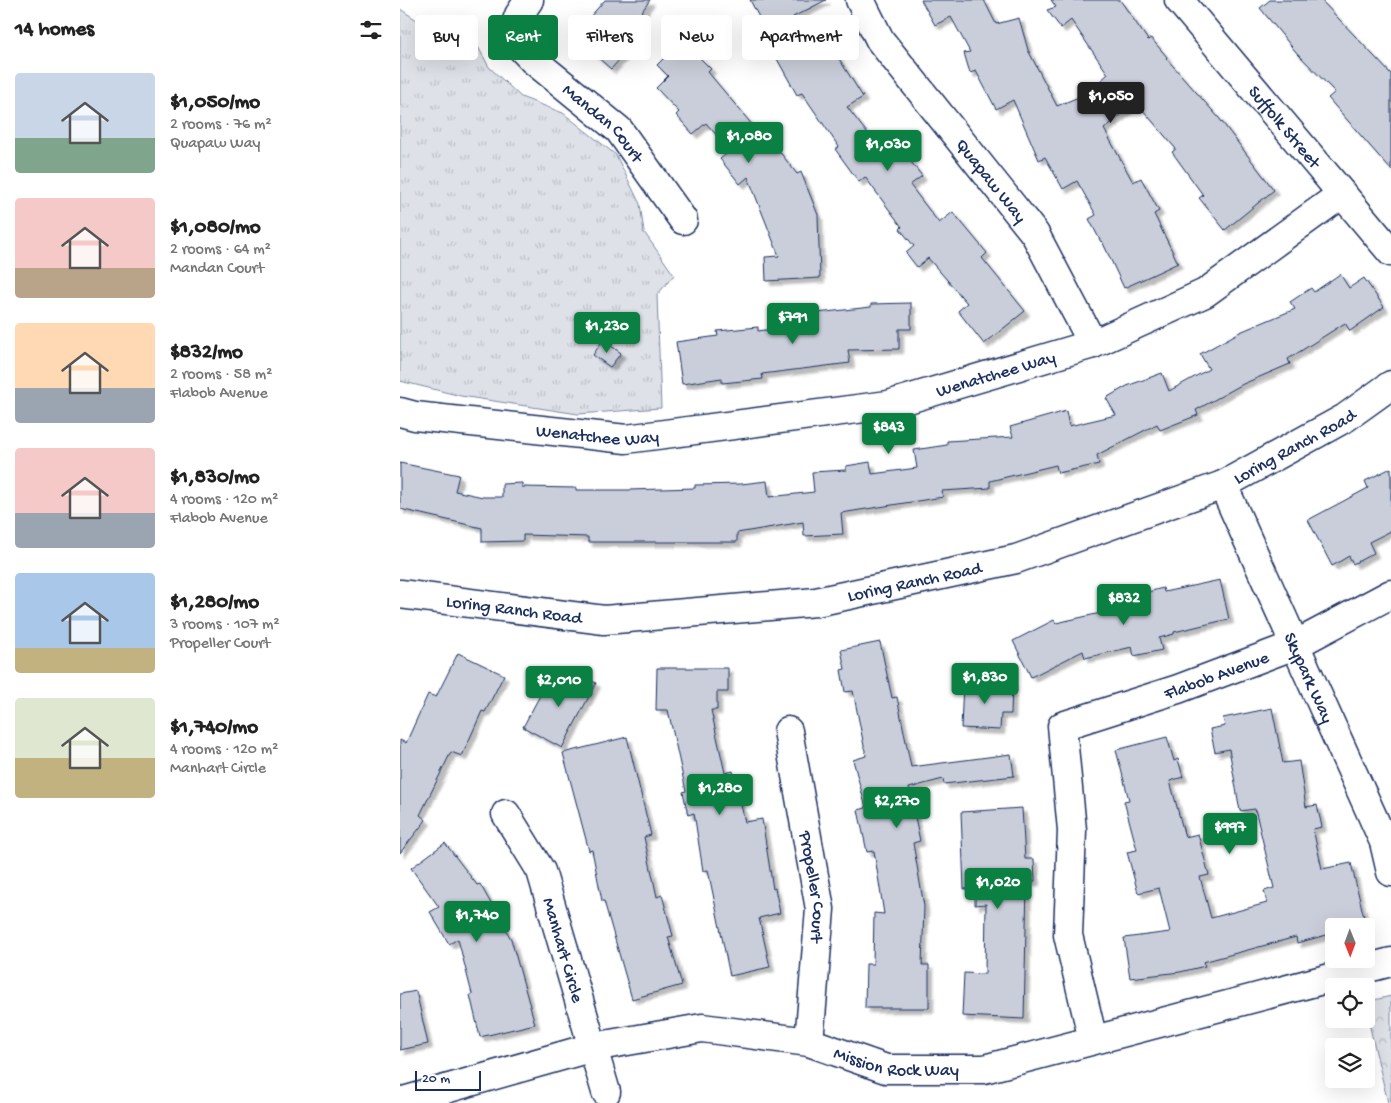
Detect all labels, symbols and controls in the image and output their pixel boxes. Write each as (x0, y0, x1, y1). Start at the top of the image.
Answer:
chip: Buy (415, 15, 478, 60)
chip: Rent (488, 15, 558, 60)
chip: Filters (568, 15, 651, 60)
chip: New (661, 15, 732, 60)
chip: Apartment (742, 15, 859, 60)
icon: filters (357, 16, 385, 44)
text: 14 homes (15, 18, 94, 43)
street label: Mandan Court (557, 80, 648, 169)
pin: $1,050 (1070, 82, 1152, 124)
street label: Suffolk Street (1243, 82, 1325, 175)
text: $1,050 (1088, 88, 1134, 107)
text: $1,050/mo (170, 91, 260, 116)
icon: home (55, 93, 115, 153)
text: 2 rooms · 76 m² (170, 116, 272, 135)
pin: $1,080 (708, 121, 790, 164)
text: $1,080 (726, 128, 772, 147)
pin: $1,030 (847, 130, 929, 172)
text: Quapaw Way (170, 135, 260, 154)
street label: Quapaw Way (950, 135, 1030, 228)
text: $1,030 (865, 136, 911, 155)
text: $1,080/mo (170, 216, 261, 241)
icon: home (55, 218, 115, 278)
text: 2 rooms · 64 m² (170, 241, 271, 260)
text: Mandan Court (170, 260, 264, 279)
pin: $791 (763, 302, 823, 345)
text: $791 (778, 309, 808, 328)
pin: $1,230 (566, 312, 648, 354)
text: $1,230 (585, 318, 629, 337)
text: $832/mo (170, 341, 243, 366)
icon: home (55, 343, 115, 403)
street label: Wenatchee Way (934, 348, 1058, 403)
text: 2 rooms · 58 m² (170, 366, 272, 385)
text: Flabob Avenue (170, 385, 268, 404)
street label: Loring Ranch Road (1230, 405, 1362, 490)
pin: $843 (859, 412, 919, 455)
text: $843 (873, 419, 905, 438)
street label: Wenatchee Way (535, 421, 660, 452)
text: $1,830/mo (170, 466, 260, 491)
icon: home (55, 468, 115, 528)
text: 4 rooms · 120 m² (170, 491, 278, 510)
text: Flabob Avenue (170, 510, 268, 529)
street label: Loring Ranch Road (846, 558, 985, 608)
pin: $832 (1094, 584, 1154, 626)
text: $832 (1108, 590, 1140, 609)
text: $1,280/mo (170, 591, 259, 616)
street label: Loring Ranch Road (445, 592, 584, 630)
icon: home (55, 593, 115, 653)
text: 3 rooms · 107 m² (170, 616, 280, 635)
street label: Skypark Way (1278, 630, 1337, 727)
text: Propeller Court (170, 635, 270, 654)
street label: Flabob Avenue (1161, 648, 1273, 706)
pin: $1,830 (944, 662, 1026, 705)
pin: $2,010 (518, 666, 600, 708)
text: $1,830 (963, 669, 1007, 688)
text: $2,010 (537, 672, 581, 691)
text: $1,740/mo (170, 716, 258, 741)
icon: home (55, 718, 115, 778)
text: 4 rooms · 120 m² (170, 741, 278, 760)
text: Manhart Circle (170, 760, 266, 779)
pin: $1,280 (679, 774, 761, 816)
text: $1,280 (698, 780, 742, 799)
pin: $2,270 (856, 786, 938, 829)
text: $2,270 (874, 793, 920, 812)
pin: $997 (1200, 812, 1260, 855)
text: $997 (1214, 819, 1246, 838)
street label: Propeller Court (793, 829, 828, 945)
pin: $1,020 (957, 868, 1039, 910)
text: $1,020 (976, 874, 1020, 893)
street label: Manhart Circle (536, 896, 587, 1006)
pin: $1,740 (436, 900, 518, 943)
text: $1,740 (455, 907, 499, 926)
north arrow (1325, 918, 1375, 968)
map controls (1325, 918, 1375, 1088)
button: locate (1325, 978, 1375, 1028)
button: layers (1325, 1038, 1375, 1088)
street label: Mission Rock Way (830, 1043, 959, 1082)
scale bar (415, 1068, 481, 1091)
text: 20 m (422, 1071, 450, 1088)

